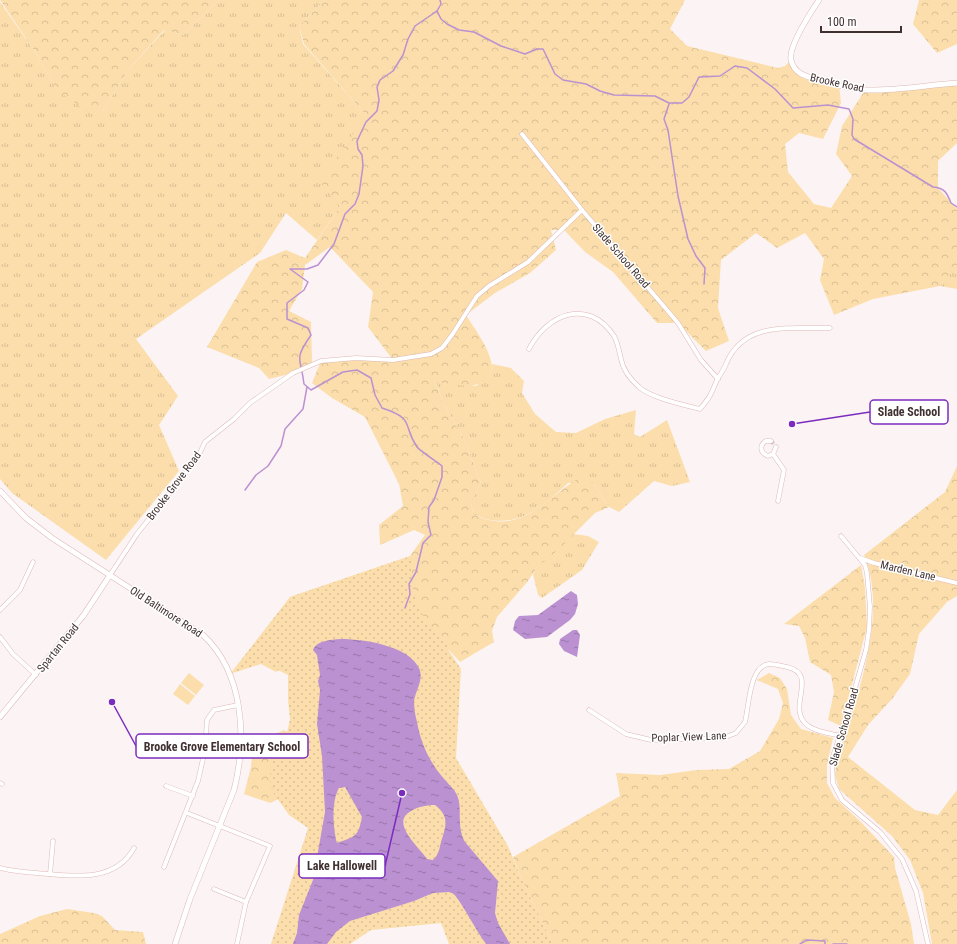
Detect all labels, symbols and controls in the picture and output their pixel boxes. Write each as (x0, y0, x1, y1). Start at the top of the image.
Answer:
scale bar (821, 8, 901, 34)
text: 100 m (827, 15, 857, 29)
street label: Brooke Road (809, 71, 865, 95)
street label: Slade School Road (590, 221, 652, 291)
callout: Slade School (870, 400, 948, 424)
text: Slade School (878, 405, 940, 419)
street label: Brooke Grove Road (144, 449, 204, 523)
street label: Marden Lane (879, 558, 937, 584)
street label: Old Baltimore Road (127, 584, 205, 640)
street label: Spartan Road (35, 621, 81, 675)
street label: Slade School Road (827, 686, 861, 768)
street label: Poplar View Lane (651, 729, 727, 745)
callout: Brooke Grove Elementary School (136, 734, 308, 758)
text: Brooke Grove Elementary School (144, 740, 300, 754)
callout: Lake Hallowell (299, 854, 385, 878)
text: Lake Hallowell (307, 859, 377, 873)

